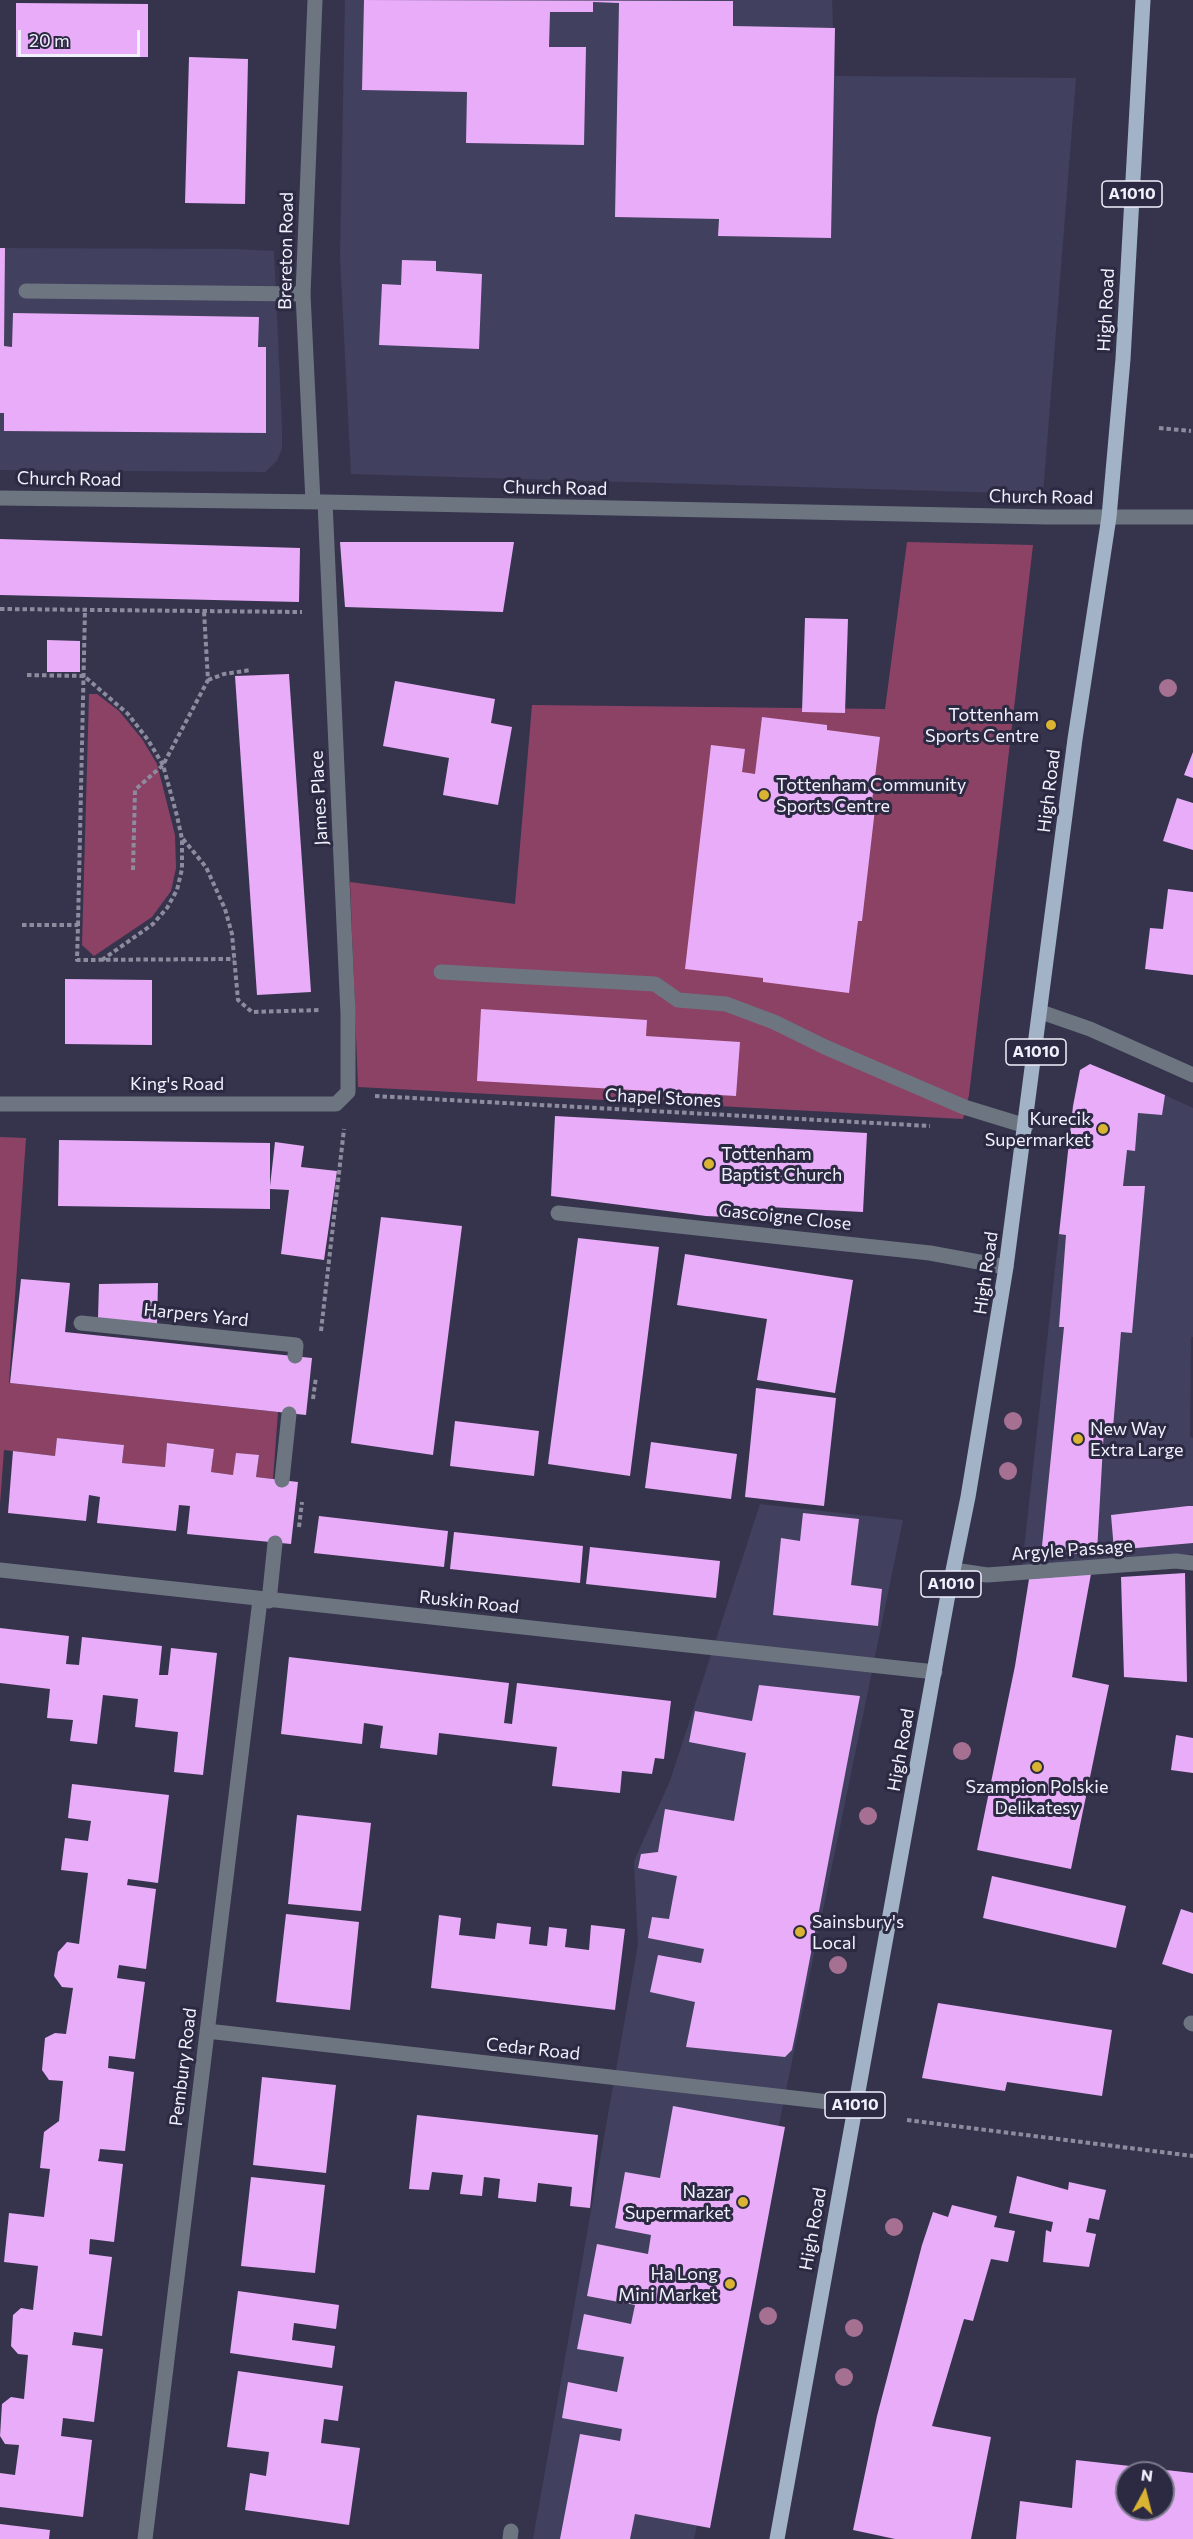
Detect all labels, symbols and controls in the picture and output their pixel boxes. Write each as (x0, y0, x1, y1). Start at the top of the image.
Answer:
scale bar (21, 18, 142, 56)
text: 20 m (29, 29, 70, 51)
road number: A1010 (1102, 181, 1162, 207)
street label: Brereton Road (274, 192, 298, 310)
street label: High Road (1093, 268, 1119, 352)
street label: Church Road (17, 467, 121, 491)
street label: Church Road (503, 476, 607, 500)
street label: Church Road (989, 485, 1093, 509)
place label: Tottenham Sports Centre (925, 704, 1039, 746)
marker: Tottenham Sports Centre (1044, 718, 1058, 732)
street label: High Road (1033, 748, 1065, 834)
street label: James Place (306, 750, 332, 846)
place label: Tottenham Community Sports Centre (776, 774, 966, 816)
marker: Tottenham Community Sports Centre (757, 788, 771, 802)
road number: A1010 (1006, 1039, 1066, 1065)
street label: King's Road (130, 1073, 224, 1095)
street label: Chapel Stones (604, 1084, 722, 1112)
place label: Kurecik Supermarket (985, 1108, 1091, 1150)
marker: Kurecik Supermarket (1096, 1122, 1110, 1136)
place label: Tottenham Baptist Church (721, 1143, 842, 1186)
marker: Tottenham Baptist Church (702, 1157, 716, 1171)
street label: Gascoigne Close (718, 1199, 852, 1235)
street label: High Road (969, 1230, 1003, 1316)
street label: Harpers Yard (142, 1299, 250, 1331)
place label: New Way Extra Large (1090, 1418, 1183, 1460)
marker: New Way Extra Large (1071, 1432, 1085, 1446)
street label: Argyle Passage (1011, 1535, 1133, 1565)
road number: A1010 (921, 1571, 981, 1597)
street label: Ruskin Road (418, 1586, 520, 1618)
street label: High Road (883, 1707, 919, 1793)
marker: Szampion Polskie Delikatesy (1030, 1760, 1044, 1774)
place label: Szampion Polskie Delikatesy (966, 1776, 1108, 1818)
place label: Sainsbury's Local (812, 1911, 904, 1954)
marker: Sainsbury's Local (793, 1925, 807, 1939)
street label: Pembury Road (165, 2007, 201, 2127)
street label: Cedar Road (485, 2033, 581, 2065)
road number: A1010 (825, 2092, 885, 2118)
place label: Nazar Supermarket (625, 2181, 731, 2224)
street label: High Road (795, 2186, 831, 2272)
marker: Nazar Supermarket (736, 2195, 750, 2209)
place label: Ha Long Mini Market (618, 2263, 718, 2306)
marker: Ha Long Mini Market (723, 2277, 737, 2291)
north arrow (1115, 2461, 1175, 2521)
text: N (1140, 2464, 1154, 2485)

